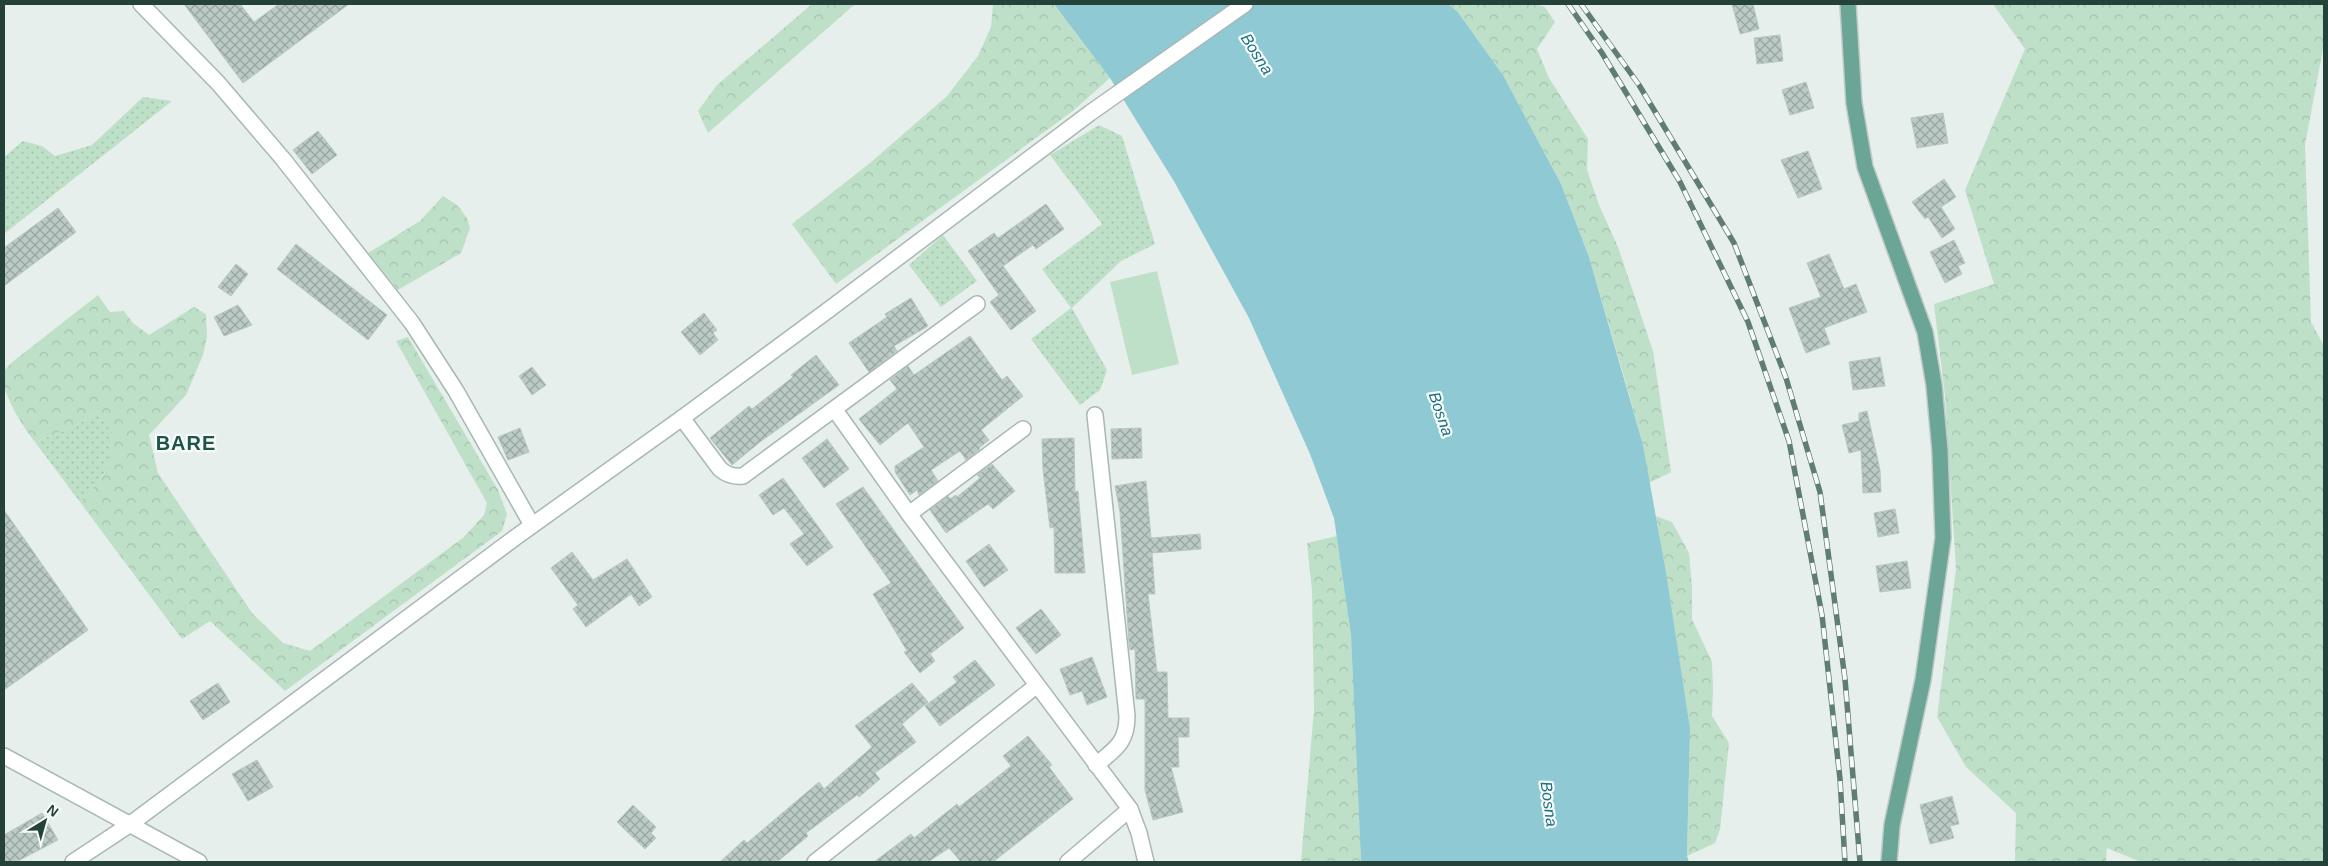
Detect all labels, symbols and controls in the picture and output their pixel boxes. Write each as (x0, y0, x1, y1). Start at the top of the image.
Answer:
water label: Bosna (1238, 30, 1276, 78)
water label: Bosna (1426, 390, 1456, 438)
district label: BARE (156, 432, 216, 454)
water label: Bosna (1537, 780, 1561, 828)
north arrow (20, 796, 70, 846)
text: N (44, 801, 62, 820)

